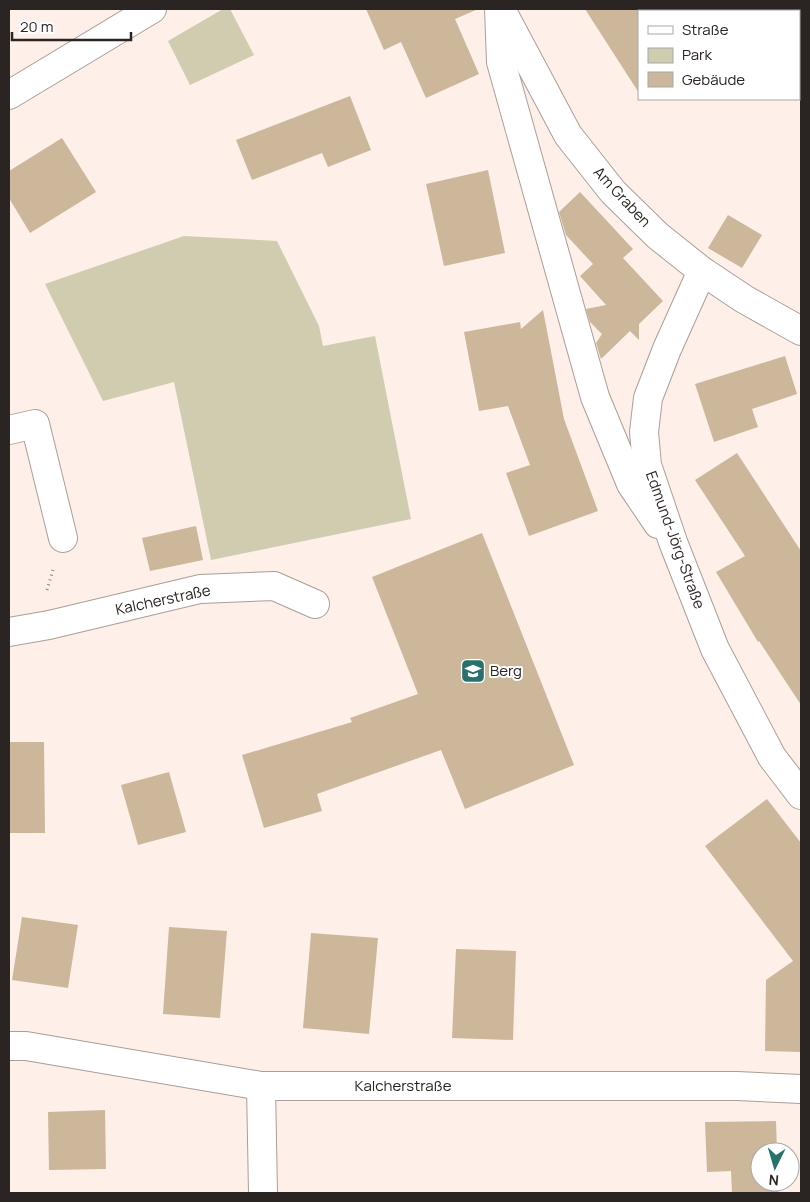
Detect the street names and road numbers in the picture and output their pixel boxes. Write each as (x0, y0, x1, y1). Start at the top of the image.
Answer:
street label: Am Graben (589, 162, 656, 232)
street label: Edmund-Jörg-Straße (641, 468, 710, 612)
street label: Kalcherstraße (113, 579, 213, 620)
street label: Kalcherstraße (355, 1075, 452, 1096)

